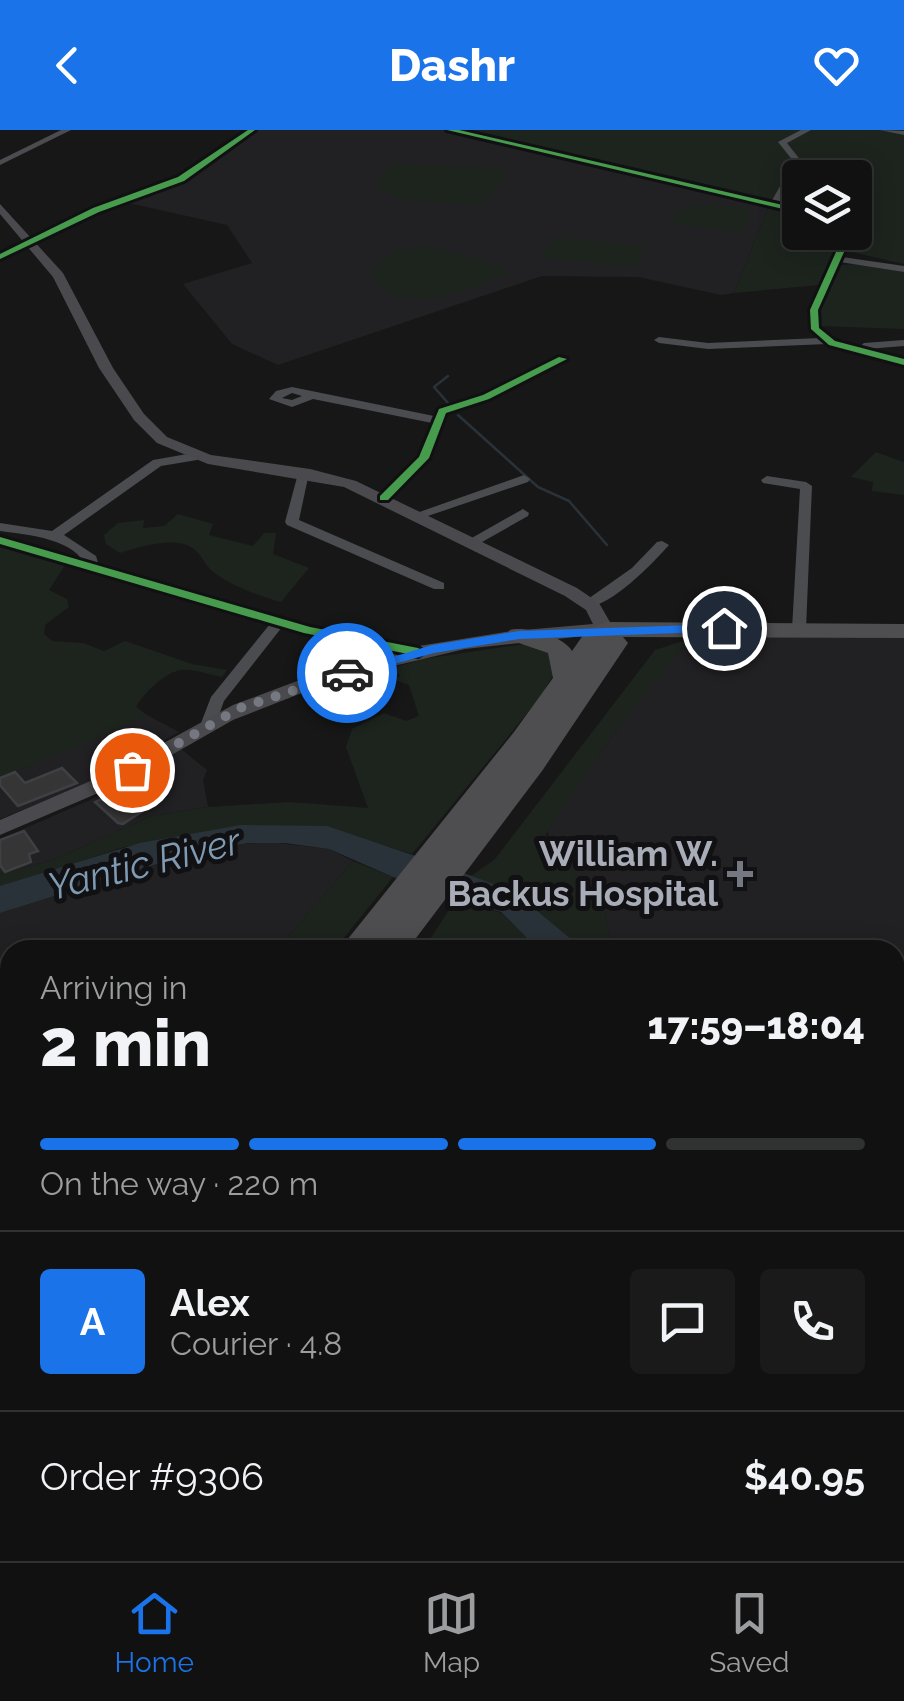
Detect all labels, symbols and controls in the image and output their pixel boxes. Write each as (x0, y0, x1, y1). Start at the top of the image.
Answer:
icon: back (40, 38, 95, 93)
icon: heart (809, 38, 864, 93)
text: Dashr (389, 39, 515, 92)
map controls (782, 160, 872, 250)
button: layers (782, 160, 872, 250)
pin (682, 586, 767, 671)
icon: home (697, 601, 752, 656)
courier (297, 623, 397, 723)
icon: car (320, 646, 375, 701)
pin (90, 728, 175, 813)
icon: bag (105, 743, 160, 798)
water label: Yantic River (43, 817, 247, 909)
place label: William W. Backus Hospital (448, 833, 719, 914)
marker: William W. Backus Hospital (727, 861, 753, 887)
text: Arriving in (40, 969, 187, 1006)
text: 17:59–18:04 (648, 1003, 865, 1048)
text: 2 min (40, 1005, 211, 1081)
text: On the way · 220 m (40, 1165, 318, 1202)
button: chat (630, 1269, 735, 1374)
button: phone (760, 1269, 865, 1374)
text: Alex (170, 1280, 250, 1325)
text: A (80, 1299, 105, 1344)
text: Courier · 4.8 (170, 1325, 342, 1362)
text: Order #9306 (40, 1454, 264, 1499)
text: $40.95 (744, 1454, 865, 1499)
tab: Home (115, 1586, 194, 1679)
tab: Map (423, 1586, 480, 1679)
tab: Saved (709, 1586, 789, 1679)

